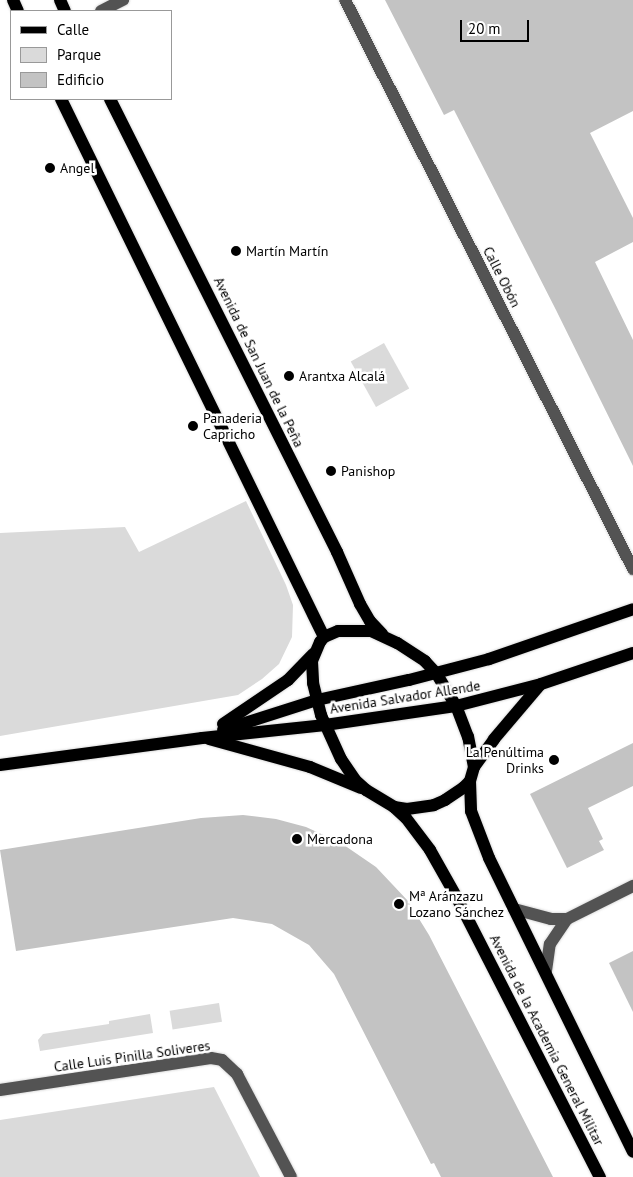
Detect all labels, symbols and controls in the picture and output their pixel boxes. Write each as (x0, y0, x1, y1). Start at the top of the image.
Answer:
legend (10, 10, 172, 100)
scale bar (463, 10, 532, 42)
text: 20 m (468, 19, 501, 38)
text: Calle (57, 20, 89, 39)
text: Parque (57, 45, 101, 64)
text: Edificio (57, 70, 104, 89)
place label: Angel (60, 160, 95, 176)
marker: Angel (44, 162, 56, 174)
place label: Martín Martín (246, 243, 328, 259)
street label: Calle Obón (480, 244, 524, 310)
marker: Martín Martín (230, 245, 242, 257)
street label: Avenida de San Juan de la Peña (210, 274, 308, 450)
place label: Arantxa Alcalá (299, 368, 386, 384)
marker: Arantxa Alcalá (283, 370, 295, 382)
place label: Panaderia Capricho (203, 410, 262, 442)
marker: Panaderia Capricho (187, 420, 199, 432)
place label: Panishop (341, 463, 395, 479)
marker: Panishop (325, 465, 337, 477)
street label: Avenida Salvador Allende (328, 677, 482, 717)
place label: La Penúltima Drinks (466, 744, 544, 776)
marker: La Penúltima Drinks (548, 754, 560, 766)
place label: Mercadona (307, 831, 373, 847)
marker: Mercadona (291, 833, 303, 845)
place label: Mª Aránzazu Lozano Sánchez (409, 888, 504, 920)
marker: Mª Aránzazu Lozano Sánchez (393, 898, 405, 910)
street label: Avenida de la Academia General Militar (486, 931, 608, 1149)
street label: Calle Luis Pinilla Soliveres (53, 1037, 211, 1075)

